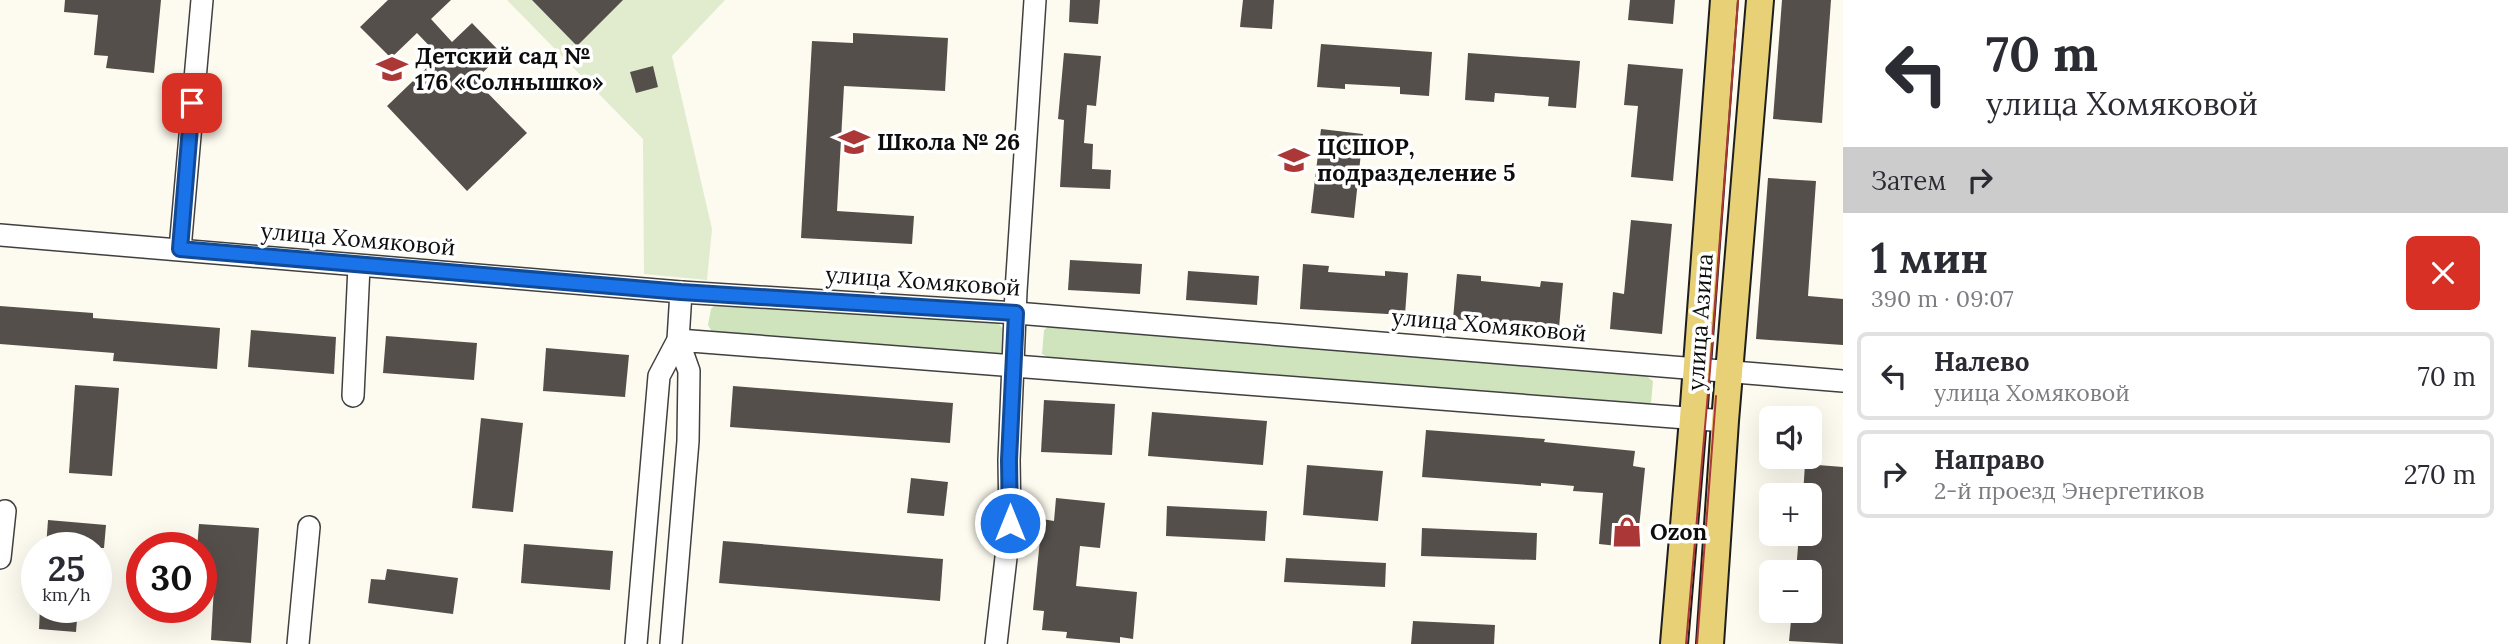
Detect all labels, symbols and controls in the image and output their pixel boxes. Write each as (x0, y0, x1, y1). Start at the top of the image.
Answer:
text: 70 m (1986, 22, 2098, 84)
icon: left (1871, 28, 1962, 119)
place label: Детский сад № 176 «Солнышко» (415, 41, 603, 96)
school or university icon: Детский сад № 176 «Солнышко» (375, 52, 409, 86)
pin (162, 73, 222, 133)
text: улица Хомяковой (1986, 83, 2258, 124)
icon: arrive (173, 84, 211, 122)
school or university icon: Школа № 26 (837, 125, 871, 159)
place label: Школа № 26 (877, 127, 1020, 156)
place label: ЦСШОР, подразделение 5 (1317, 132, 1515, 187)
school or university icon: ЦСШОР, подразделение 5 (1277, 143, 1311, 177)
icon: right (1961, 161, 1999, 199)
text: Затем (1871, 164, 1947, 197)
street label: улица Хомяковой (259, 216, 457, 261)
text: 1 мин (1871, 231, 1988, 285)
button: close (2406, 236, 2480, 310)
street label: улица Азина (1680, 252, 1719, 392)
street label: улица Хомяковой (824, 259, 1022, 302)
text: 390 m · 09:07 (1871, 284, 2014, 313)
street label: улица Хомяковой (1390, 302, 1588, 347)
text: Налево (1934, 345, 2030, 378)
icon: left (1875, 357, 1913, 395)
text: 70 m (2418, 360, 2476, 393)
text: улица Хомяковой (1934, 378, 2130, 407)
map controls (1759, 406, 1822, 623)
button: sound (1759, 406, 1822, 469)
text: Направо (1934, 443, 2045, 476)
icon: right (1875, 455, 1913, 493)
text: 270 m (2404, 458, 2476, 491)
text: 2-й проезд Энергетиков (1934, 476, 2204, 505)
button: + (1759, 483, 1822, 546)
position arrow (973, 486, 1047, 560)
shop icon: Ozon (1610, 515, 1644, 549)
place label: Ozon (1650, 517, 1708, 546)
speed limit sign: 30 (126, 532, 217, 623)
text: 25 (48, 546, 85, 591)
button: − (1759, 560, 1822, 623)
text: km/h (42, 583, 91, 606)

